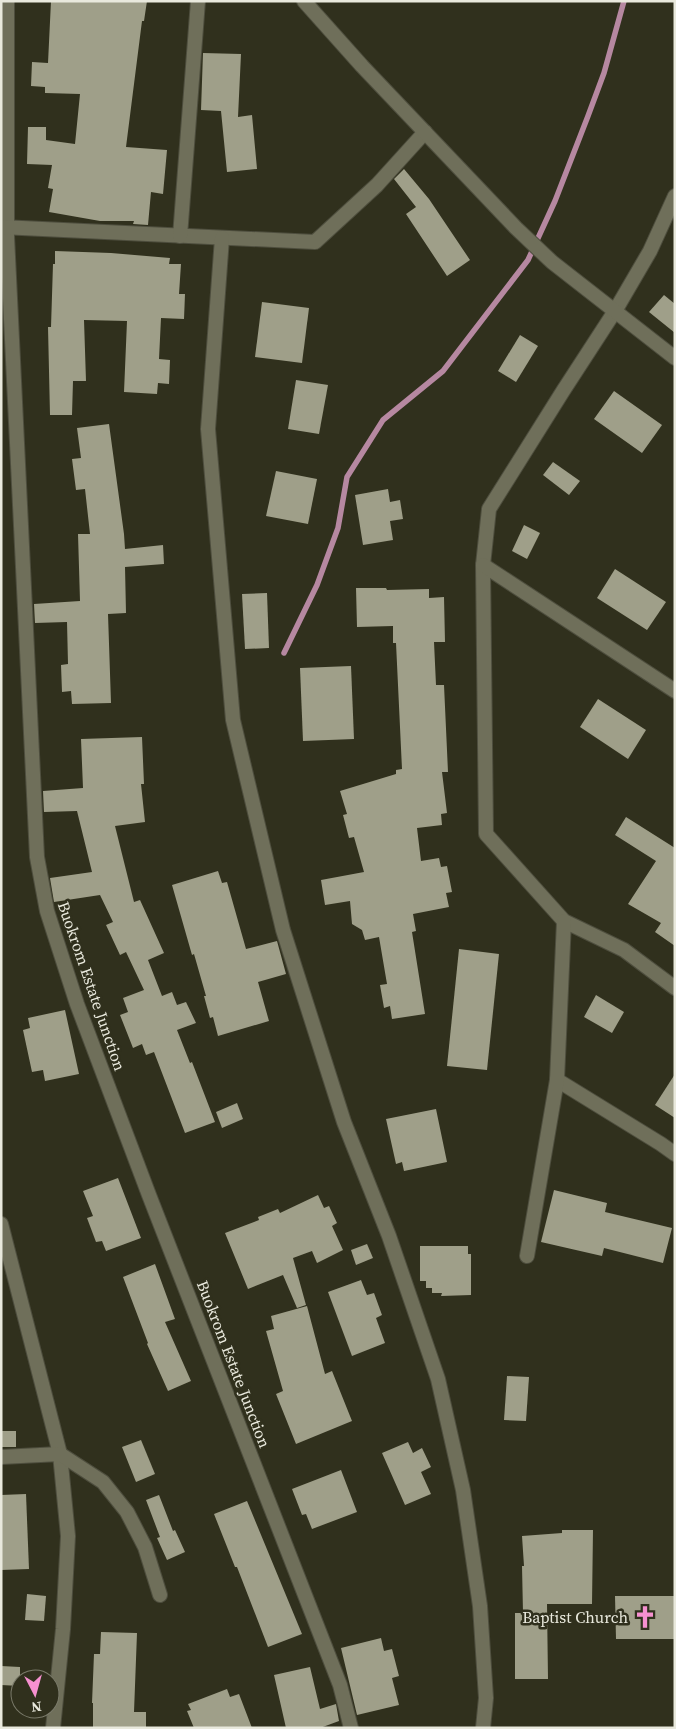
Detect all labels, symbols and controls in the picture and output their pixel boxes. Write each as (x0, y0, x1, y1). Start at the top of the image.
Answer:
street label: Buokrom Estate Junction (53, 898, 131, 1074)
street label: Buokrom Estate Junction (192, 1277, 276, 1451)
church icon: Baptist Church (632, 1604, 658, 1630)
place label: Baptist Church (522, 1606, 628, 1628)
north arrow (10, 1669, 60, 1719)
text: N (30, 1696, 42, 1717)

